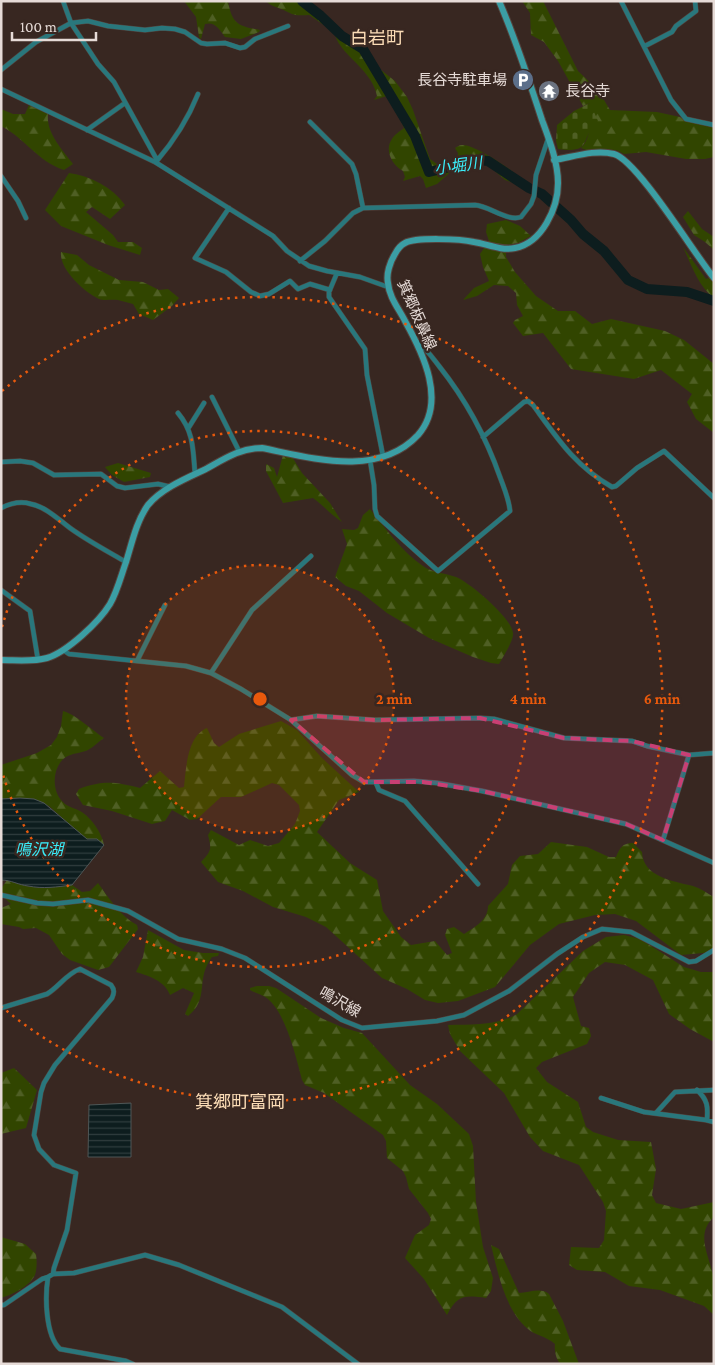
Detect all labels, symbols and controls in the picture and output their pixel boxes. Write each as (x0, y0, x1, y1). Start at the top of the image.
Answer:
scale bar (12, 10, 96, 42)
text: 100 m (20, 19, 57, 35)
district label: 白岩町 (350, 28, 404, 48)
parking icon: 長谷寺駐車場 (511, 68, 535, 92)
place label: 長谷寺駐車場 (417, 72, 507, 88)
temple icon: 長谷寺 (537, 79, 561, 103)
place label: 長谷寺 (565, 83, 610, 99)
water label: 小堀川 (433, 154, 485, 177)
street label: 箕郷板鼻線 (394, 277, 440, 353)
centre of rings (251, 690, 269, 708)
text: 2 min (376, 691, 412, 707)
text: 4 min (510, 691, 547, 707)
text: 6 min (644, 691, 681, 707)
water label: 鳴沢湖 (15, 841, 66, 858)
street label: 鳴沢線 (317, 984, 363, 1020)
district label: 箕郷町富岡 (195, 1092, 285, 1112)

